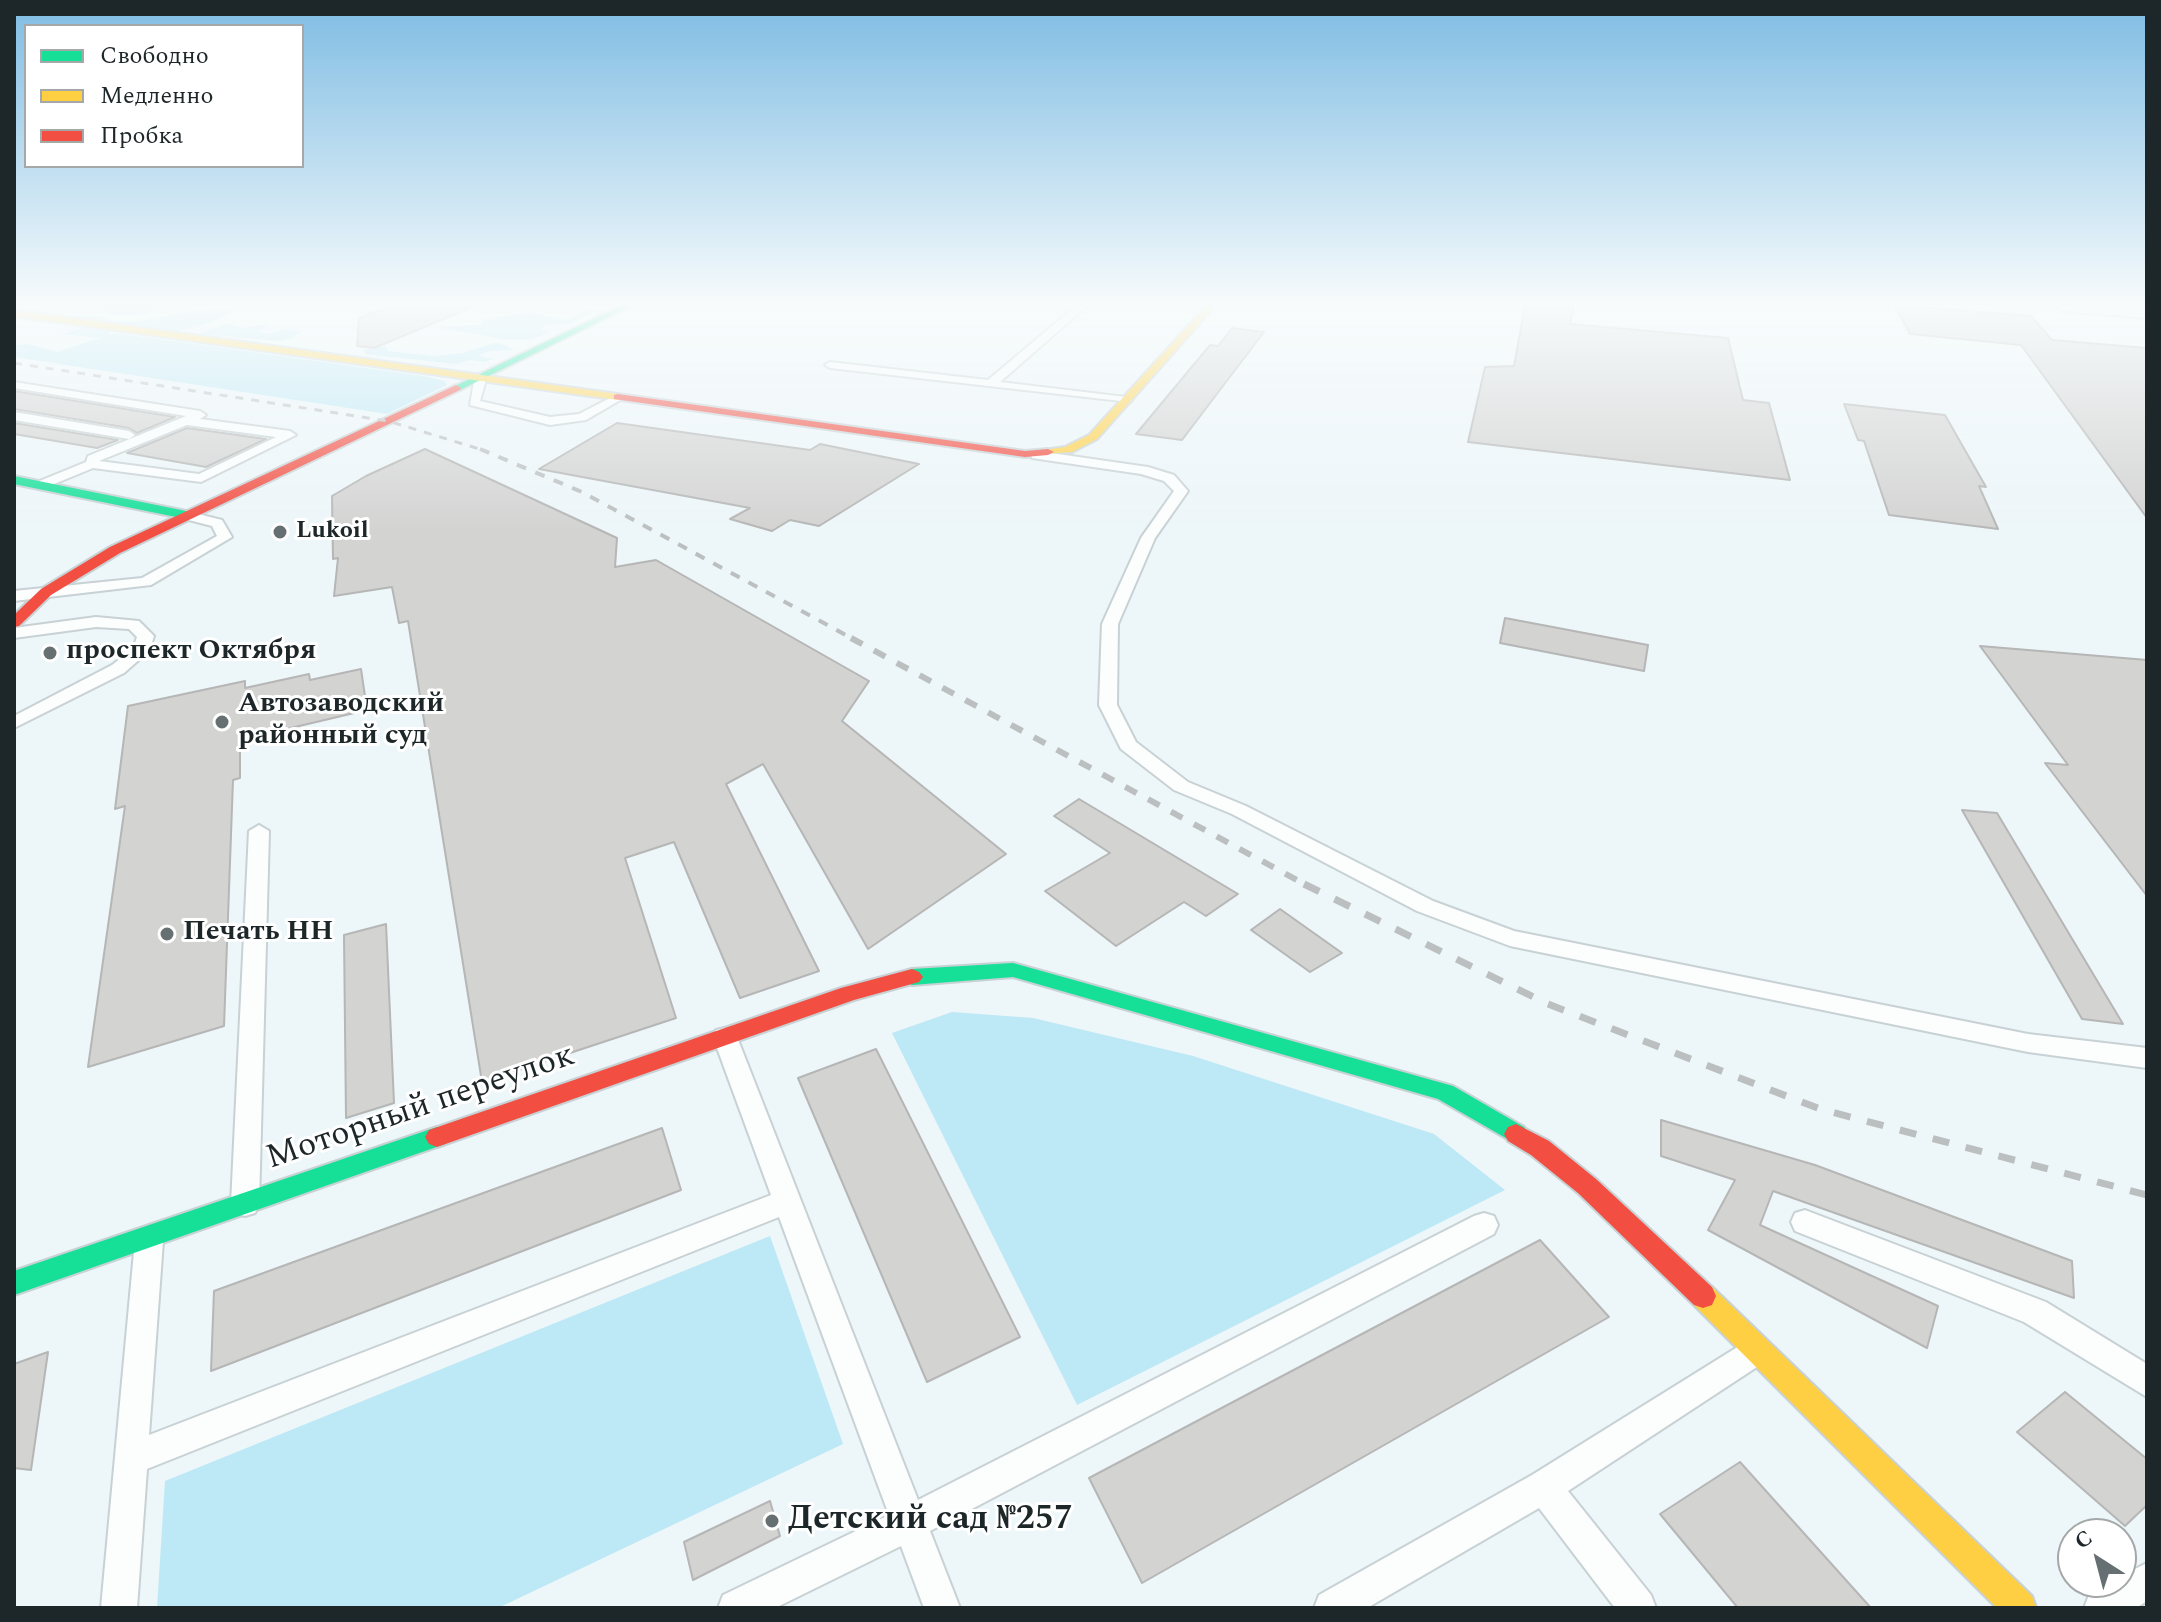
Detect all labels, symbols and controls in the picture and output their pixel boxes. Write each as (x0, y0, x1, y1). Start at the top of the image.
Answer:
legend (24, 24, 304, 168)
text: Свободно (100, 38, 209, 74)
text: Медленно (100, 78, 213, 114)
text: Пробка (100, 118, 183, 154)
place label: Lukoil (296, 518, 369, 546)
marker: Lukoil (271, 523, 289, 541)
place label: проспект Октября (66, 636, 316, 670)
marker: проспект Октября (41, 644, 59, 662)
place label: Автозаводский районный суд (238, 689, 444, 755)
marker: Автозаводский районный суд (213, 713, 231, 731)
place label: Печать НН (183, 917, 333, 951)
marker: Печать НН (158, 925, 176, 943)
street label: Моторный переулок (261, 1037, 581, 1181)
place label: Детский сад №257 (788, 1501, 1073, 1541)
marker: Детский сад №257 (763, 1512, 781, 1530)
north arrow (2057, 1518, 2137, 1598)
text: С (2068, 1522, 2100, 1558)

